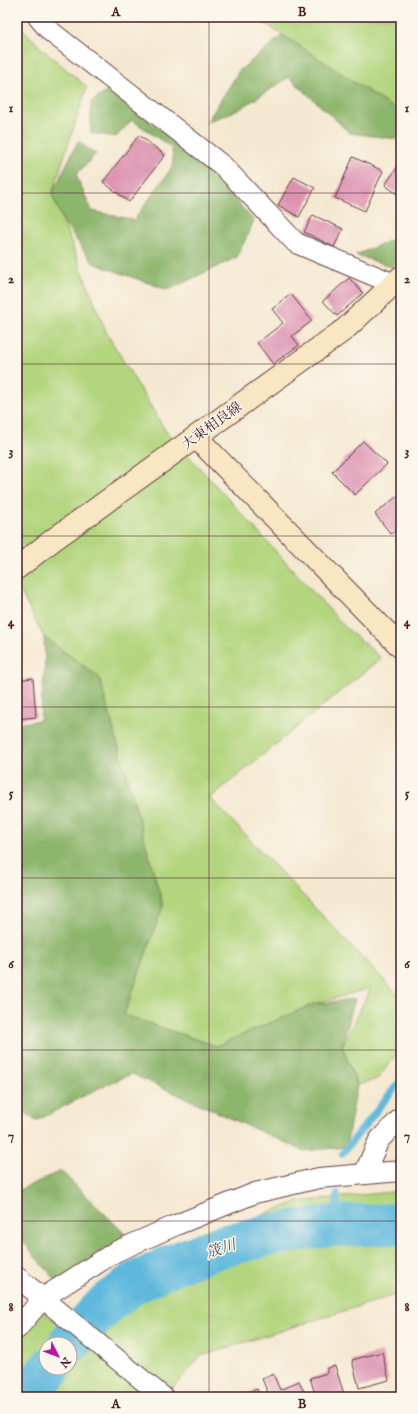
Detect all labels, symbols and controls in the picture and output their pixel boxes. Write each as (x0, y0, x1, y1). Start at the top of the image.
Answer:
text: A (111, 4, 122, 21)
text: B (298, 4, 307, 21)
text: 1 (9, 100, 14, 117)
text: 1 (405, 100, 410, 117)
text: 2 (8, 271, 14, 288)
text: 2 (404, 271, 410, 288)
street label: 大東相良線 (178, 398, 246, 454)
text: 3 (9, 443, 14, 460)
text: 3 (405, 443, 410, 460)
text: 4 (8, 614, 15, 631)
text: 4 (404, 614, 411, 631)
text: 5 (9, 785, 14, 802)
text: 5 (405, 785, 410, 802)
text: 6 (8, 956, 14, 973)
text: 6 (404, 956, 410, 973)
text: 7 (8, 1128, 14, 1145)
text: 7 (404, 1128, 410, 1145)
water label: 筬川 (204, 1235, 240, 1263)
text: 8 (8, 1299, 14, 1316)
text: 8 (404, 1299, 410, 1316)
north arrow (38, 1336, 78, 1376)
text: N (56, 1353, 74, 1371)
text: A (111, 1396, 122, 1413)
text: B (298, 1396, 307, 1413)

